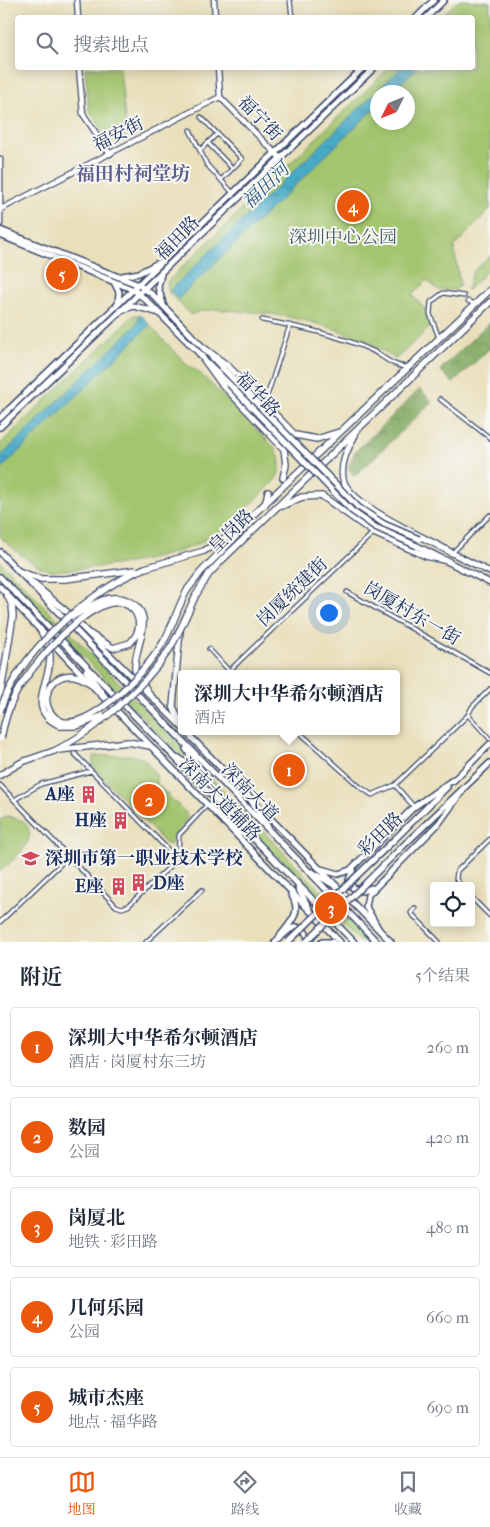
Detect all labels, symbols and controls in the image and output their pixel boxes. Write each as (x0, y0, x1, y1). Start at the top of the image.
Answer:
search box (15, 15, 475, 70)
icon: search (33, 29, 61, 57)
text: 搜索地点 (73, 34, 149, 56)
north arrow (370, 85, 415, 130)
street label: 福宁街 (233, 92, 286, 145)
street label: 福安街 (89, 113, 147, 156)
water label: 福田河 (238, 156, 296, 213)
district label: 福田村祠堂坊 (76, 163, 190, 185)
pin: 4 (337, 187, 369, 225)
street label: 福田路 (151, 212, 204, 265)
park label: 深圳中心公园 (289, 227, 397, 248)
pin: 5 (46, 255, 78, 293)
street label: 福华路 (231, 368, 284, 421)
street label: 皇岗路 (205, 505, 258, 558)
street label: 岗厦统建街 (253, 554, 332, 631)
street label: 岗厦村东一街 (360, 577, 464, 650)
your location (316, 600, 342, 626)
popup (178, 670, 400, 735)
text: 深圳大中华希尔顿酒店 (194, 683, 384, 705)
text: 酒店 (194, 708, 226, 727)
pin: 1 (273, 751, 305, 789)
street label: 深南大道辅路 (175, 753, 265, 845)
street label: 深南大道 (217, 759, 282, 826)
pin: 2 (133, 781, 165, 819)
place label: A座 (44, 784, 75, 805)
building icon: A座 (79, 784, 99, 804)
street label: 彩田路 (354, 808, 407, 861)
place label: H座 (75, 810, 107, 831)
building icon: H座 (111, 810, 131, 830)
school or university icon: 深圳市第一职业技术学校 (21, 848, 41, 868)
place label: 深圳市第一职业技术学校 (45, 848, 243, 869)
building icon: D座 (129, 873, 149, 893)
place label: D座 (153, 873, 185, 894)
place label: E座 (75, 876, 104, 897)
building icon: E座 (108, 876, 128, 896)
map controls (430, 882, 475, 927)
button: locate (430, 882, 475, 927)
pin: 3 (315, 889, 347, 927)
text: 附近 (20, 965, 62, 989)
text: 5个结果 (415, 966, 470, 985)
text: 深圳大中华希尔顿酒店 (68, 1027, 258, 1049)
text: 1 (34, 1038, 40, 1057)
text: 260 m (427, 1038, 469, 1057)
text: 酒店 · 岗厦村东三坊 (68, 1052, 206, 1071)
text: 数园 (68, 1117, 106, 1139)
text: 2 (33, 1128, 41, 1147)
text: 420 m (426, 1128, 469, 1147)
text: 公园 (68, 1142, 100, 1161)
text: 岗厦北 (68, 1207, 125, 1229)
text: 3 (34, 1218, 40, 1237)
text: 480 m (426, 1218, 469, 1237)
text: 地铁 · 彩田路 (68, 1232, 158, 1251)
text: 几何乐园 (68, 1297, 144, 1319)
text: 4 (32, 1308, 42, 1327)
text: 660 m (426, 1308, 469, 1327)
text: 公园 (68, 1322, 100, 1341)
text: 城市杰座 (68, 1387, 144, 1409)
text: 5 (34, 1398, 40, 1417)
text: 690 m (426, 1398, 469, 1417)
text: 地点 · 福华路 (68, 1412, 158, 1431)
tab: 地图 (68, 1468, 96, 1518)
tab: 路线 (231, 1468, 259, 1518)
tab: 收藏 (394, 1468, 422, 1518)

